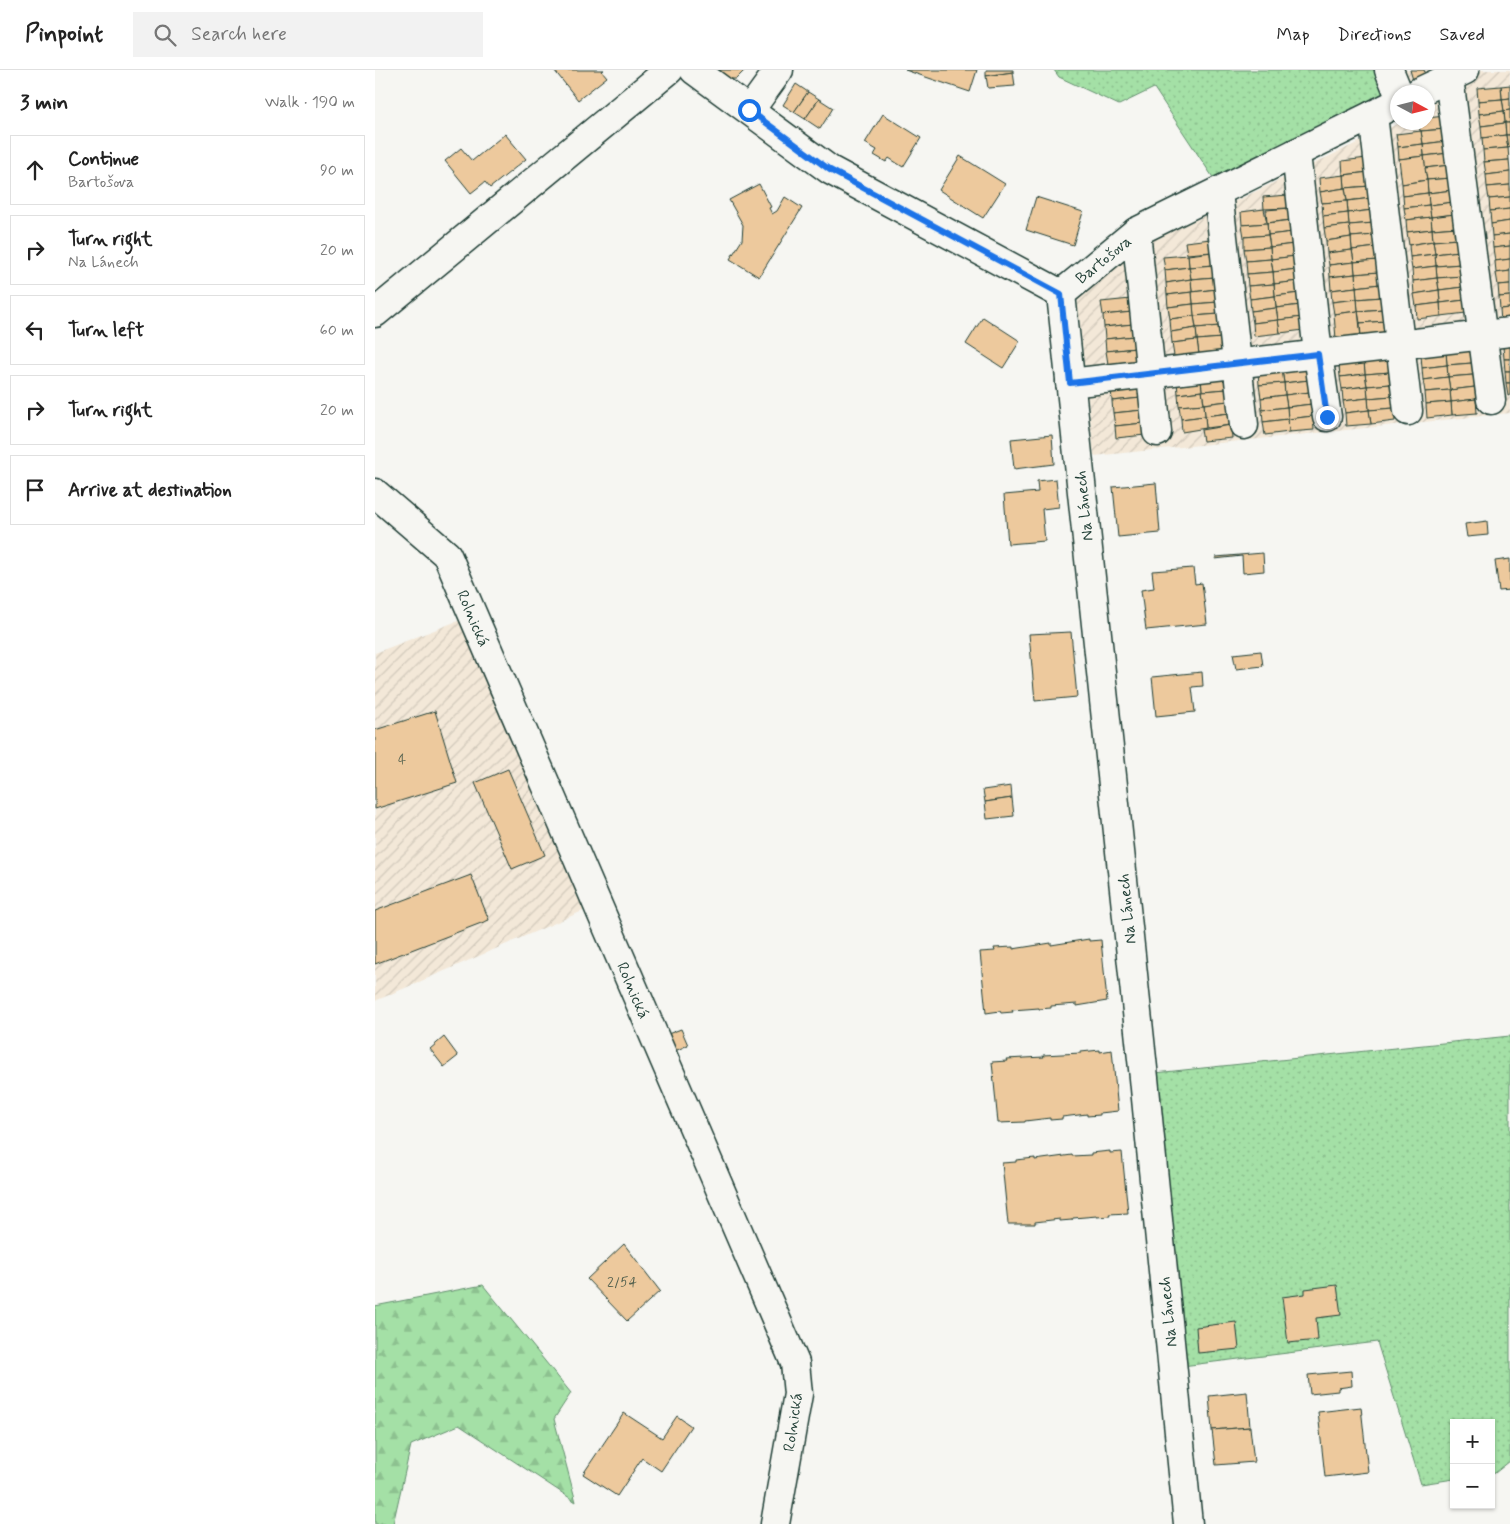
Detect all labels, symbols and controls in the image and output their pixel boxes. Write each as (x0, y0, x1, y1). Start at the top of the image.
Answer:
search box (133, 12, 483, 57)
text: Pinpoint (25, 19, 103, 50)
icon: search (151, 21, 179, 49)
text: Search here (191, 22, 287, 47)
text: Map (1277, 23, 1310, 47)
text: Directions (1338, 23, 1412, 47)
text: Saved (1440, 23, 1485, 47)
north arrow (1390, 85, 1435, 130)
text: 3 min (20, 89, 68, 117)
text: Walk · 190 m (265, 92, 355, 113)
route start (738, 99, 761, 122)
text: Continue (68, 147, 139, 172)
icon: ahead (21, 156, 49, 184)
text: 90 m (320, 160, 354, 181)
text: Bartošova (68, 172, 134, 193)
text: Turn right (68, 227, 152, 252)
street label: Bartošova (1072, 231, 1136, 289)
icon: right (21, 236, 49, 264)
text: 20 m (320, 240, 354, 261)
text: Na Lánech (68, 252, 139, 273)
icon: left (21, 316, 49, 344)
text: Turn left (68, 318, 144, 343)
text: 60 m (320, 320, 354, 341)
icon: right (21, 396, 49, 424)
text: Turn right (68, 398, 152, 423)
text: 20 m (320, 400, 354, 421)
route end (1316, 406, 1339, 429)
street label: Na Lánech (1070, 470, 1099, 542)
icon: arrive (21, 476, 49, 504)
text: Arrive at destination (68, 478, 232, 503)
street label: Rolnická (451, 587, 494, 650)
house number: 4 (398, 751, 406, 769)
street label: Na Lánech (1113, 873, 1142, 945)
street label: Rolnická (611, 959, 654, 1022)
house number: 2/54 (607, 1273, 637, 1291)
street label: Na Lánech (1154, 1276, 1183, 1348)
street label: Rolnická (779, 1391, 808, 1453)
map controls (1450, 1419, 1495, 1509)
button: + (1450, 1419, 1495, 1464)
button: − (1450, 1464, 1495, 1509)

